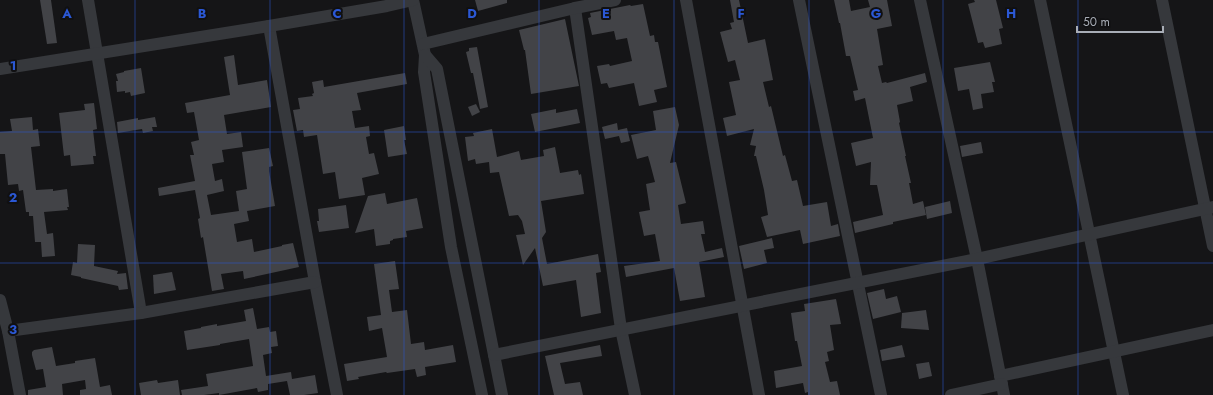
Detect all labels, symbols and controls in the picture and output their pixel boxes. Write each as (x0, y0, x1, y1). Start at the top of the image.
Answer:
text: A (61, 4, 72, 23)
text: B (198, 4, 207, 23)
text: C (332, 4, 342, 23)
text: D (467, 4, 477, 23)
text: E (602, 4, 610, 23)
text: F (737, 4, 745, 23)
text: G (871, 4, 882, 23)
text: H (1006, 4, 1016, 23)
scale bar (1077, 8, 1163, 34)
text: 50 m (1083, 13, 1110, 31)
text: 1 (10, 56, 16, 75)
text: 2 (9, 188, 17, 207)
text: 3 (9, 320, 17, 339)

